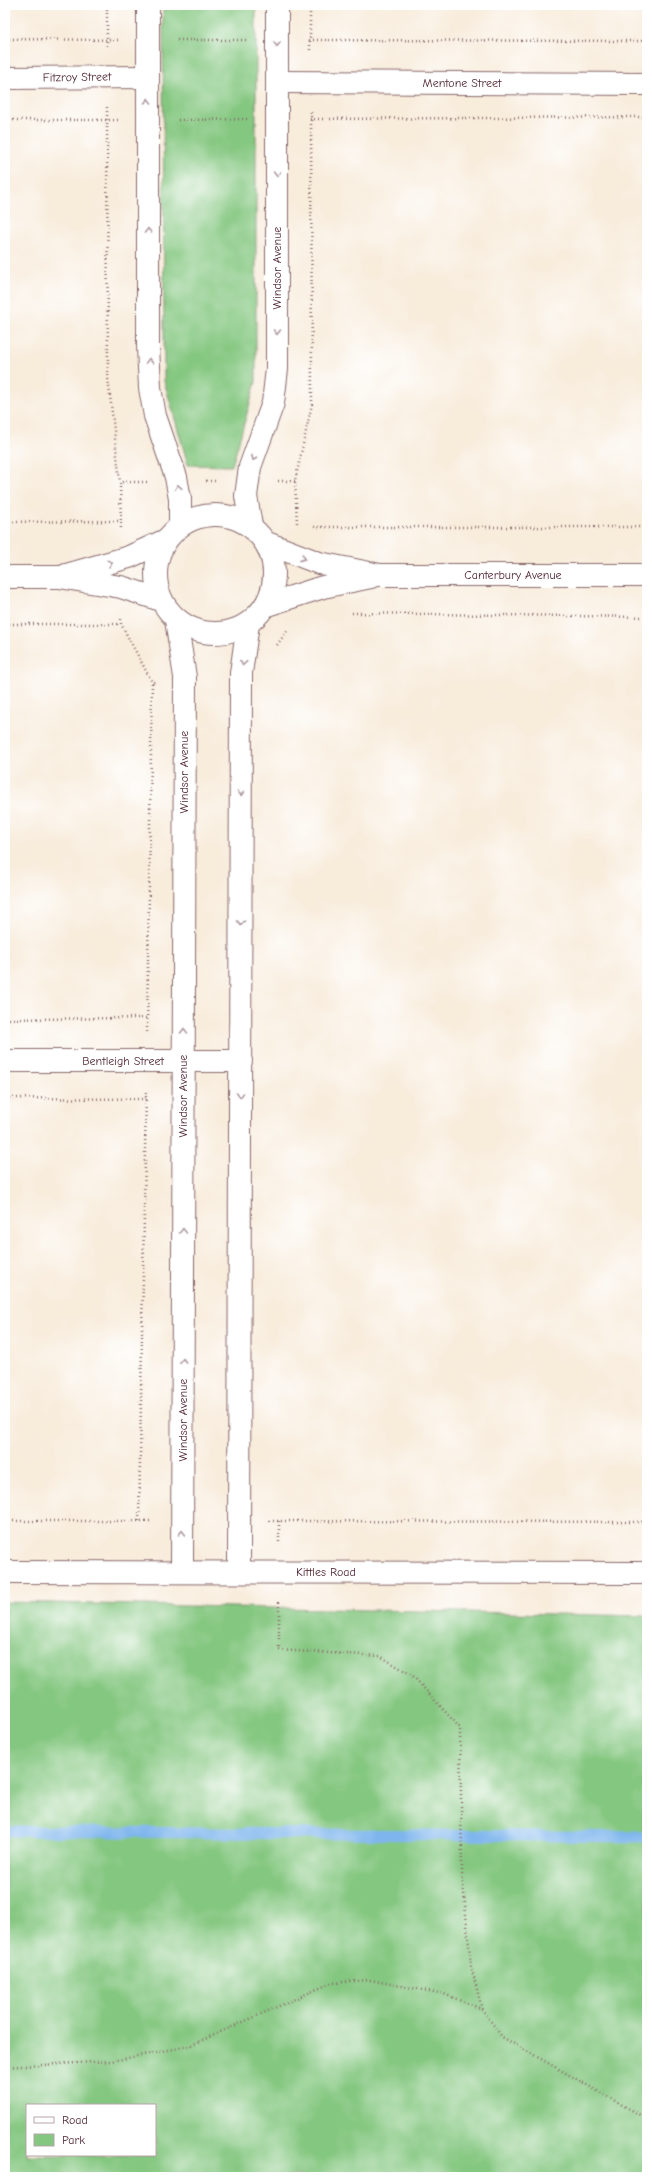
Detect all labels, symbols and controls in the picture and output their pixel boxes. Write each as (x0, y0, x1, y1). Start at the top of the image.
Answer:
one-way arrow (273, 41, 281, 47)
street label: Fitzroy Street (43, 69, 112, 85)
street label: Mentone Street (423, 76, 502, 90)
one-way arrow (144, 98, 152, 104)
one-way arrow (273, 171, 281, 177)
street label: Windsor Avenue (270, 227, 284, 309)
one-way arrow (144, 228, 152, 234)
one-way arrow (273, 329, 281, 335)
one-way arrow (145, 358, 153, 364)
one-way arrow (250, 455, 258, 462)
one-way arrow (174, 483, 182, 490)
one-way arrow (300, 553, 307, 561)
one-way arrow (107, 559, 113, 567)
street label: Canterbury Avenue (464, 568, 562, 582)
one-way arrow (239, 660, 247, 666)
street label: Windsor Avenue (177, 731, 191, 813)
one-way arrow (237, 790, 245, 796)
one-way arrow (237, 920, 245, 926)
one-way arrow (180, 1028, 188, 1034)
street label: Bentleigh Street (82, 1054, 164, 1068)
street label: Windsor Avenue (176, 1055, 190, 1137)
one-way arrow (236, 1092, 244, 1098)
one-way arrow (179, 1228, 187, 1234)
one-way arrow (179, 1358, 187, 1364)
street label: Windsor Avenue (176, 1379, 190, 1461)
one-way arrow (178, 1530, 186, 1536)
street label: Kittles Road (296, 1565, 356, 1579)
legend (26, 2104, 156, 2156)
text: Road (62, 2113, 88, 2127)
text: Park (62, 2133, 85, 2147)

